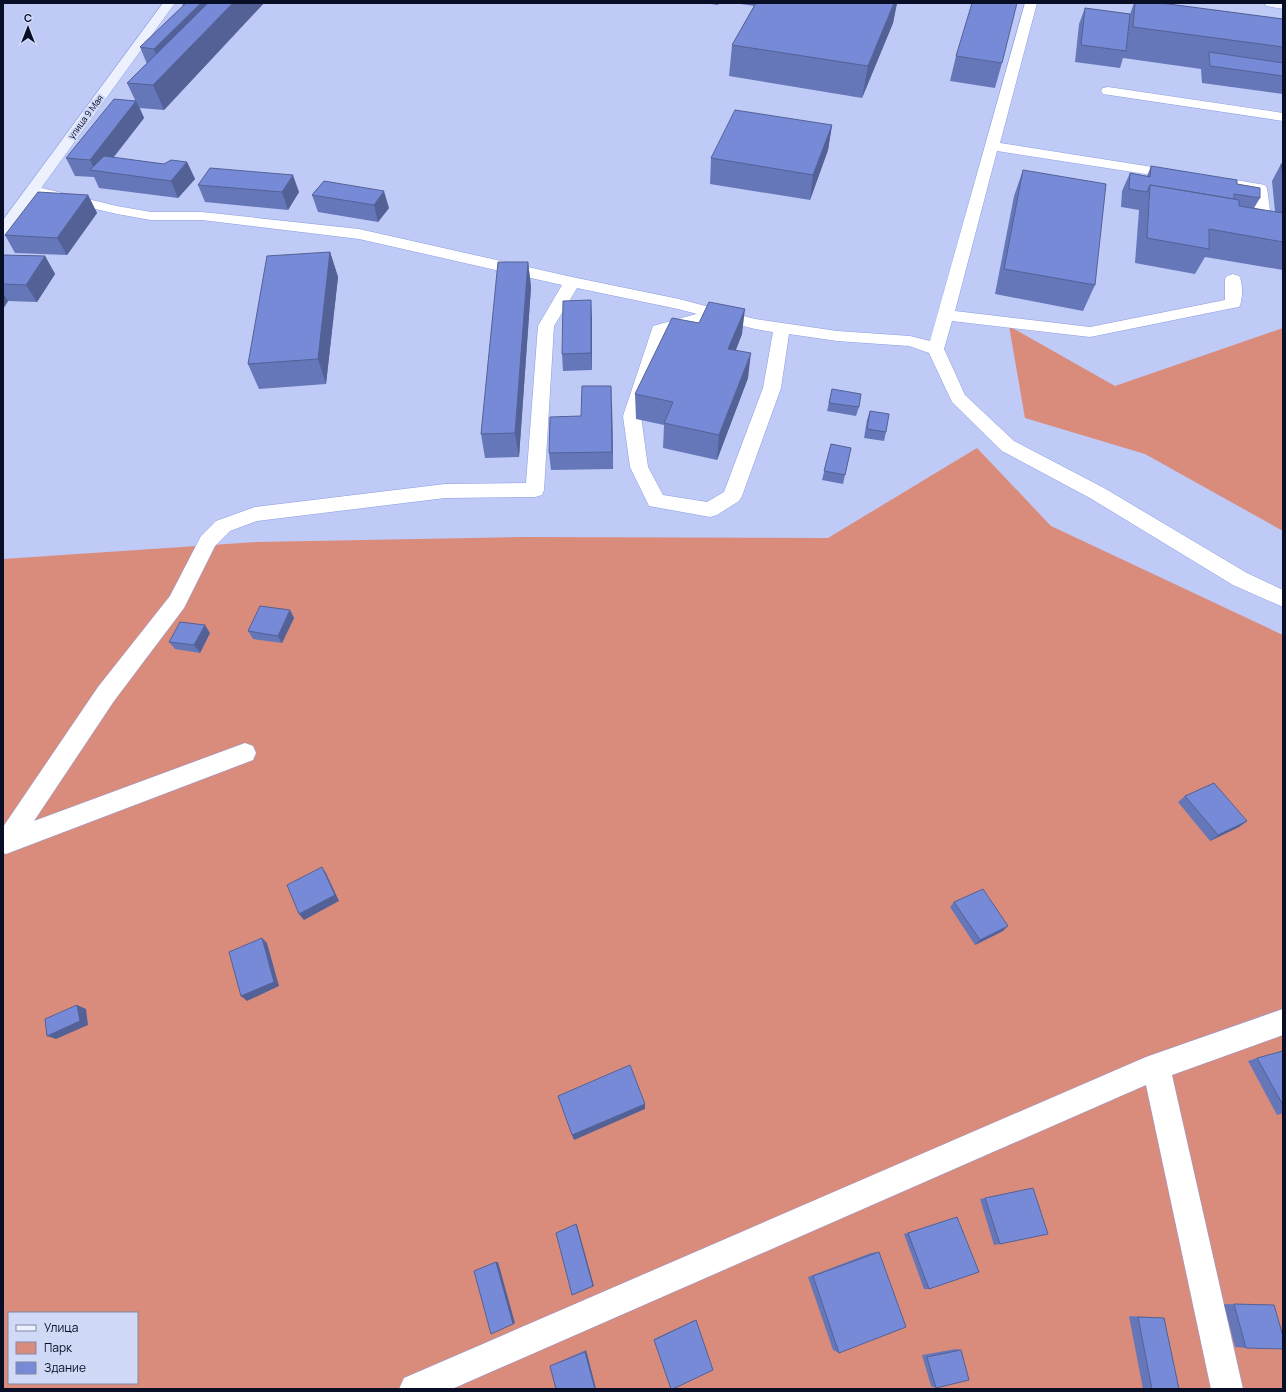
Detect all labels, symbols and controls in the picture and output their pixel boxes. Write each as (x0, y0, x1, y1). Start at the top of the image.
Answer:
north arrow (8, 8, 48, 48)
text: С (24, 10, 32, 25)
street label: улица 9 Мая (65, 92, 106, 142)
legend (8, 1312, 138, 1384)
text: Улица (44, 1319, 78, 1336)
text: Парк (44, 1339, 73, 1356)
text: Здание (44, 1359, 86, 1376)

